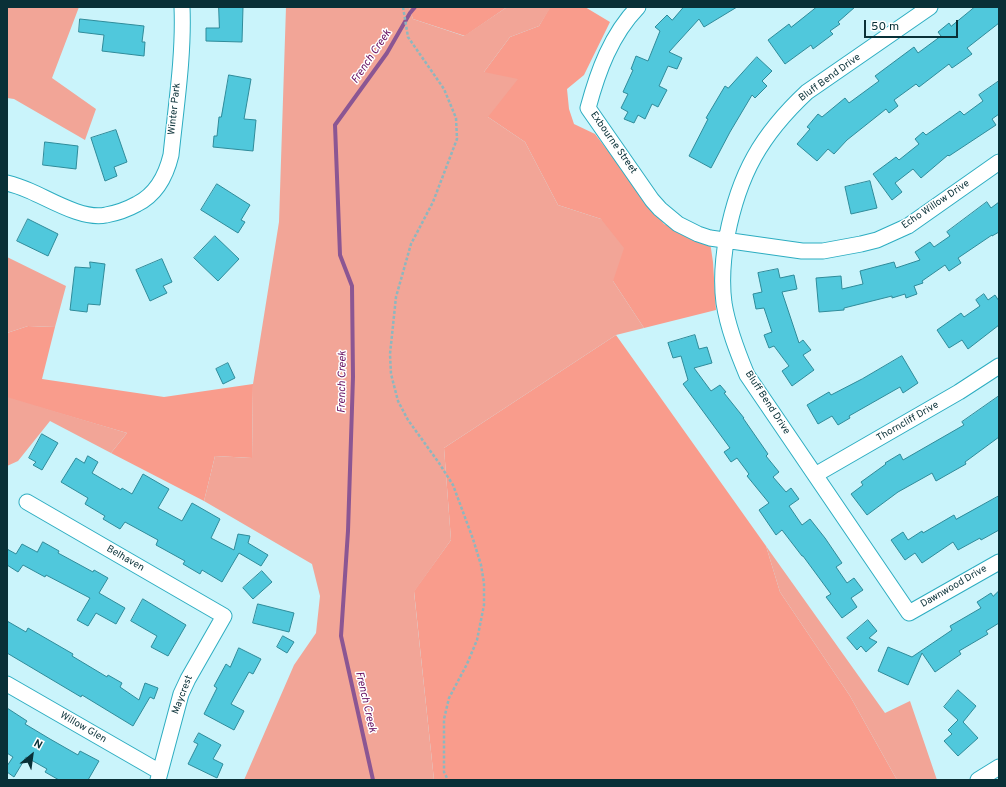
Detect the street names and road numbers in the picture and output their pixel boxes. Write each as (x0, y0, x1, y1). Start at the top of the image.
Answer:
street label: Bluff Bend Drive (797, 52, 863, 104)
street label: Winter Park (166, 82, 184, 136)
street label: Exbourne Street (587, 110, 639, 176)
street label: Echo Willow Drive (900, 178, 972, 232)
street label: Bluff Bend Drive (742, 369, 792, 437)
street label: Thorncliff Drive (875, 399, 941, 445)
street label: Belhaven (104, 543, 146, 575)
street label: Dawnwood Drive (919, 563, 989, 611)
street label: Maycrest (170, 674, 196, 716)
street label: Willow Glen (58, 710, 108, 746)

